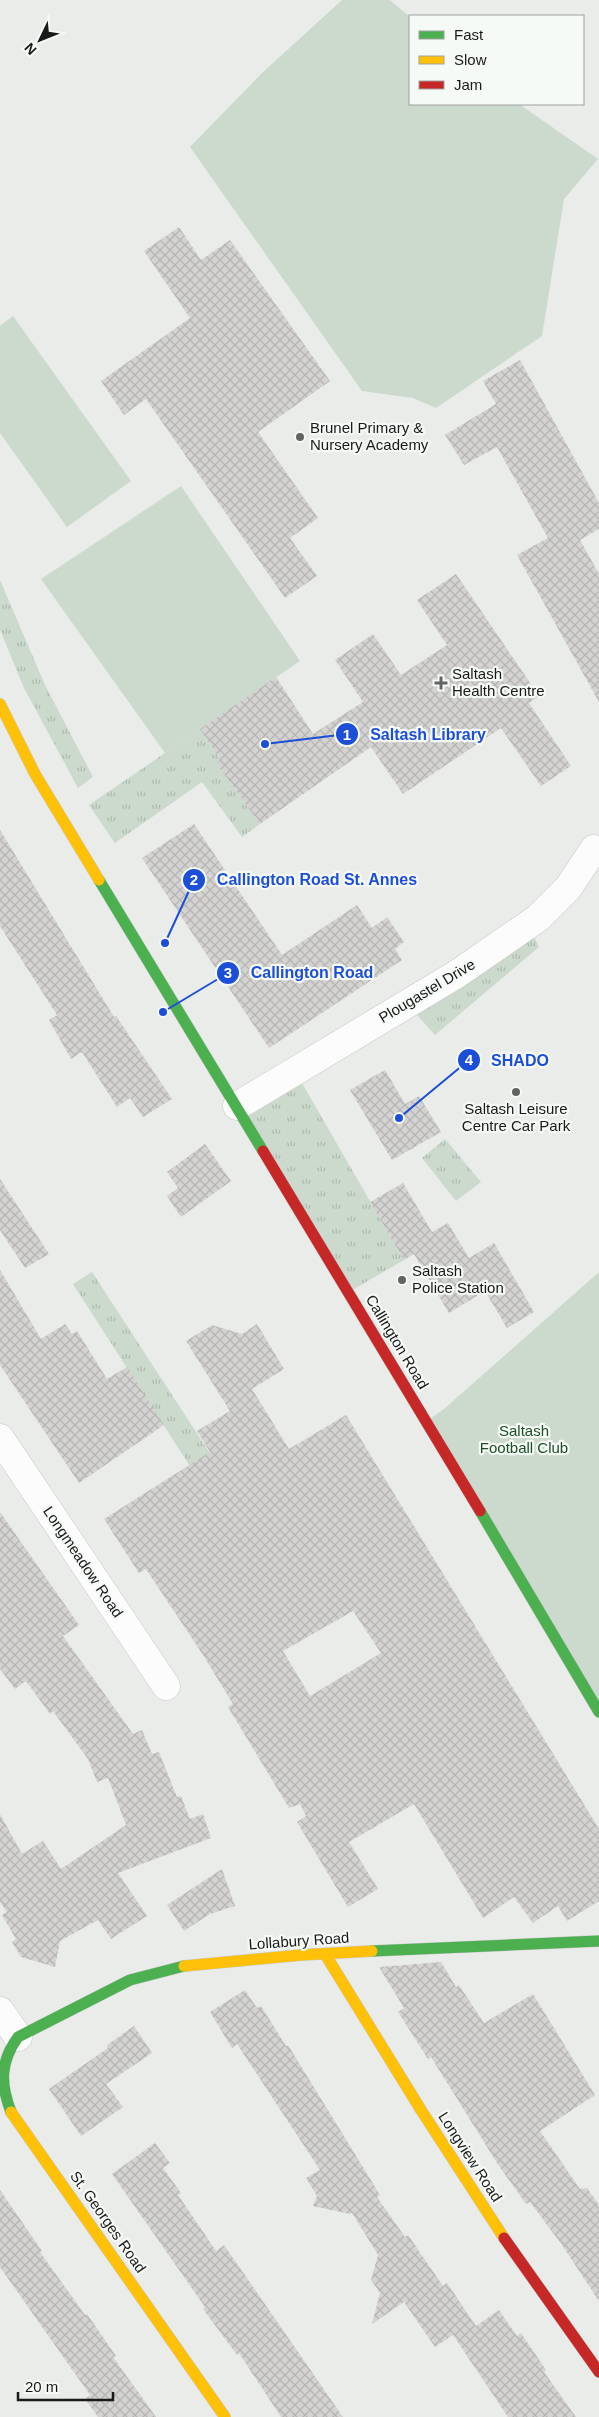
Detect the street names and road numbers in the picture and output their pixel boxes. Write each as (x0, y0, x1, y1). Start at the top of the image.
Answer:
street label: Plougastel Drive (376, 955, 478, 1026)
street label: Callington Road (363, 1292, 432, 1392)
street label: Longmeadow Road (40, 1503, 127, 1620)
street label: Lollabury Road (248, 1929, 350, 1952)
street label: Longview Road (435, 2109, 506, 2205)
street label: St. Georges Road (67, 2168, 150, 2276)

